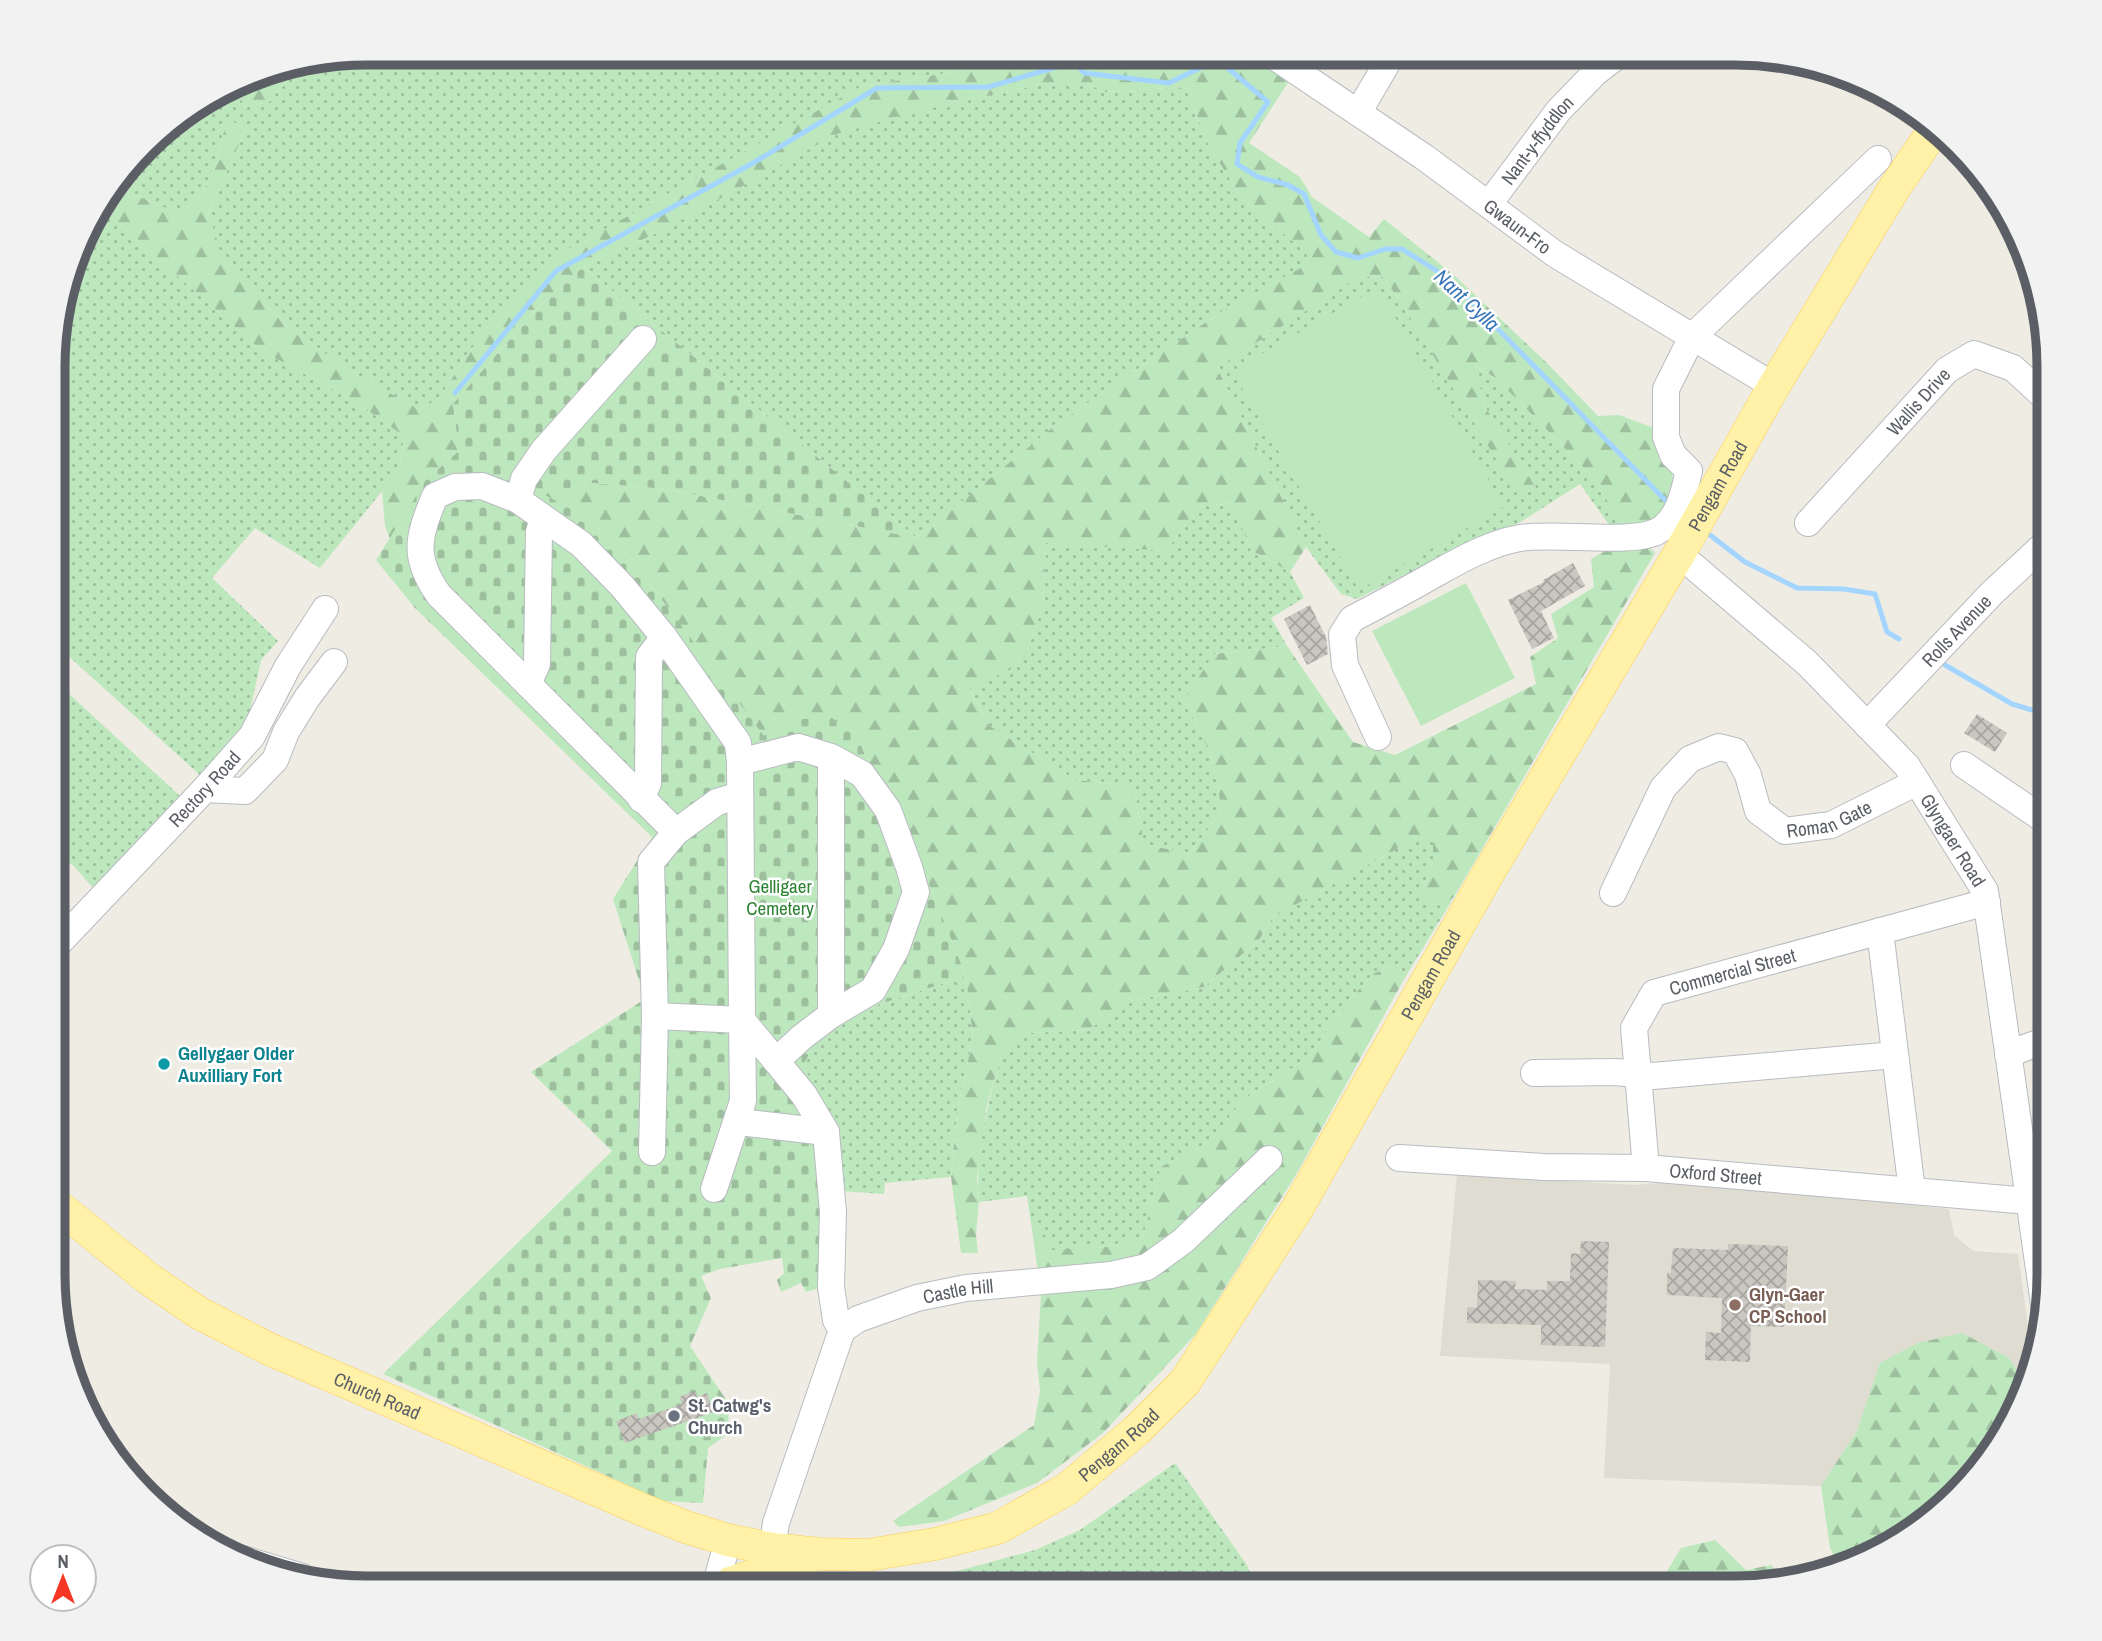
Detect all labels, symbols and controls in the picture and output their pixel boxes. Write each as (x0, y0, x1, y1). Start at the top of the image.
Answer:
street label: Nant-y-ffyddlon (1495, 90, 1579, 190)
street label: Gwaun-Fro (1478, 193, 1557, 260)
water label: Nant Cylla (1428, 262, 1506, 338)
street label: Wallis Drive (1881, 362, 1956, 441)
street label: Pengam Road (1682, 436, 1753, 536)
street label: Rolls Avenue (1916, 589, 1997, 672)
street label: Rectory Road (163, 745, 246, 833)
street label: Glyngaer Road (1914, 789, 1992, 891)
street label: Roman Gate (1785, 794, 1876, 844)
park label: Gelligaer Cemetery (746, 873, 814, 921)
street label: Pengam Road (1394, 925, 1466, 1025)
street label: Commercial Street (1666, 942, 1799, 1001)
place label: Gellygaer Older Auxilliary Fort (178, 1040, 294, 1088)
marker: Gellygaer Older Auxilliary Fort (156, 1056, 172, 1072)
street label: Oxford Street (1668, 1157, 1763, 1191)
street label: Castle Hill (920, 1273, 994, 1310)
place label: Glyn-Gaer CP School (1749, 1281, 1827, 1329)
marker: Glyn-Gaer CP School (1727, 1297, 1743, 1313)
street label: Church Road (330, 1365, 425, 1426)
place label: St. Catwg's Church (688, 1392, 771, 1440)
street label: Pengam Road (1073, 1402, 1165, 1487)
marker: St. Catwg's Church (666, 1408, 682, 1424)
north arrow (28, 1543, 98, 1613)
text: N (57, 1548, 69, 1574)

